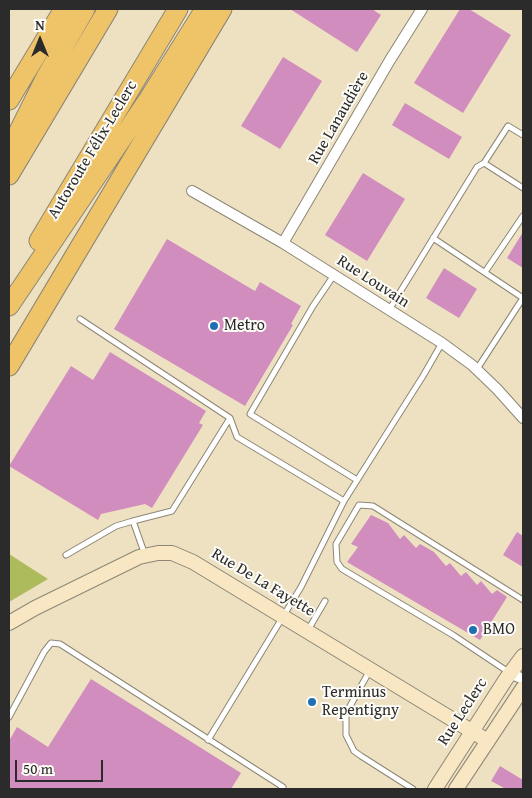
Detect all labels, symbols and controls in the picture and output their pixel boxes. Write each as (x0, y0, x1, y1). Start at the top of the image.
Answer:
north arrow (15, 15, 65, 65)
text: N (35, 15, 45, 35)
street label: Rue Lanaudière (305, 68, 373, 168)
street label: Autoroute Félix-Leclerc (44, 78, 142, 222)
street label: Rue Louvain (333, 252, 413, 312)
place label: Metro (224, 316, 265, 336)
marker: Metro (208, 320, 220, 332)
street label: Rue De La Fayette (208, 545, 318, 621)
place label: BMO (483, 620, 515, 640)
marker: BMO (467, 624, 479, 636)
street label: Rue Leclerc (434, 675, 492, 749)
place label: Terminus Repentigny (322, 683, 399, 721)
marker: Terminus Repentigny (306, 696, 318, 708)
scale bar (18, 750, 105, 782)
text: 50 m (23, 758, 53, 779)

